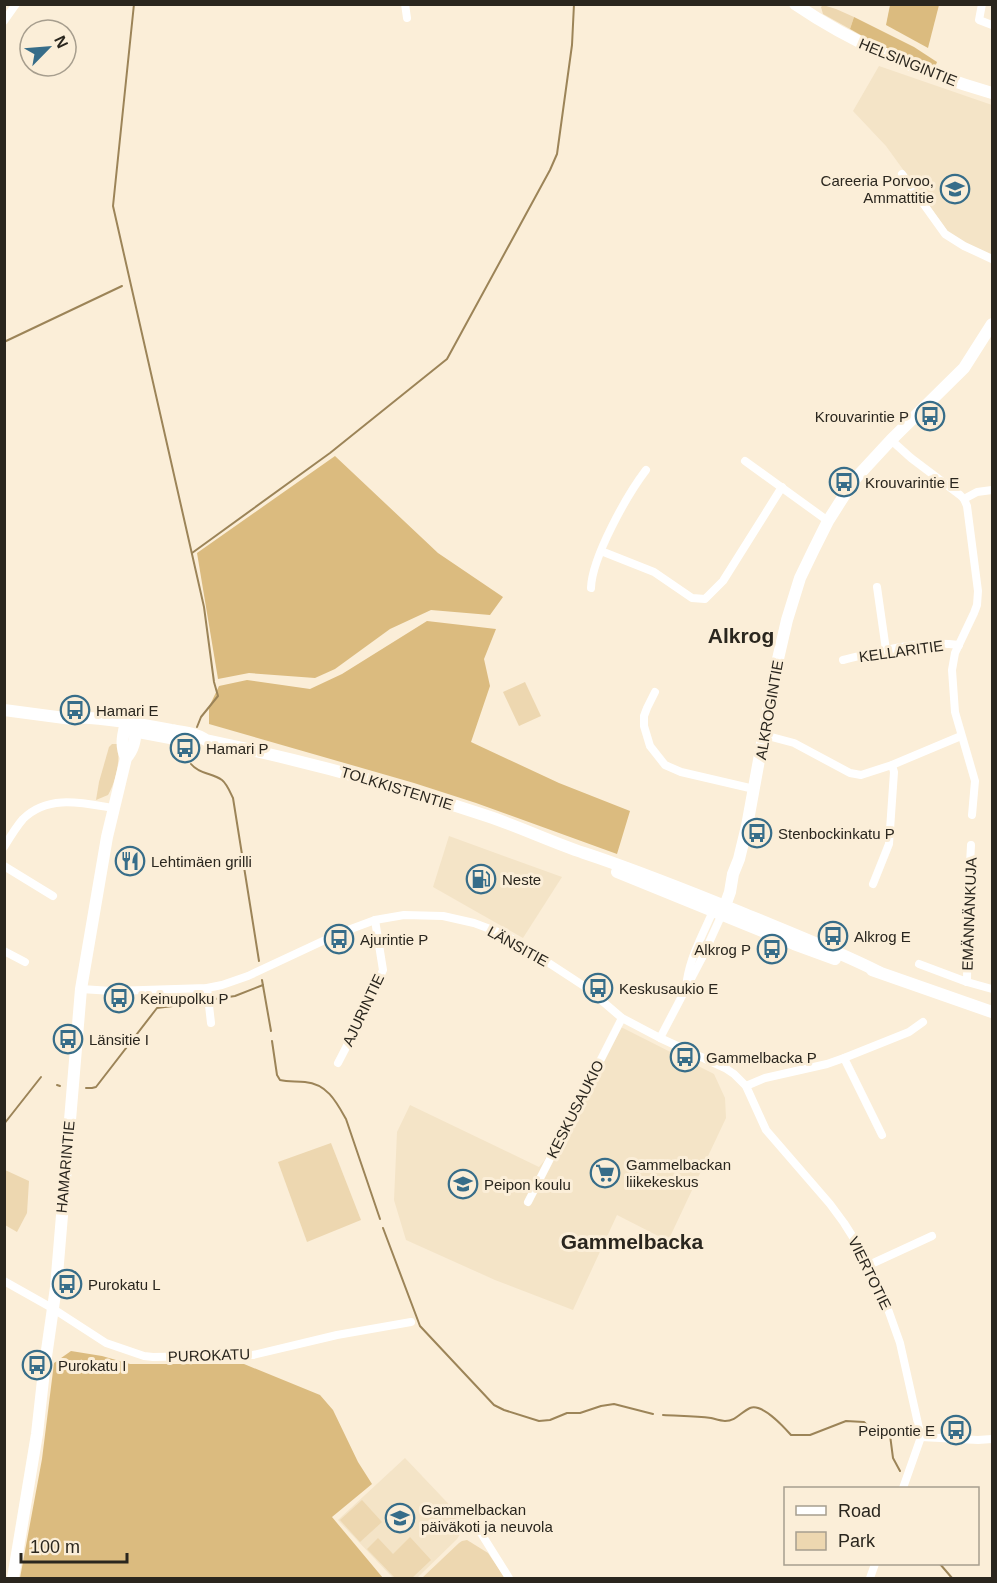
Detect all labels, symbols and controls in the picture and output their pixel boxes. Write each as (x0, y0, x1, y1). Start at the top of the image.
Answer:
north arrow (18, 18, 78, 78)
text: N (51, 33, 71, 51)
street label: HELSINGINTIE (857, 35, 959, 89)
place label: Careeria Porvoo, Ammattitie (821, 172, 934, 206)
school or university icon: Careeria Porvoo, Ammattitie (939, 173, 971, 205)
bus stop icon: Krouvarintie P (914, 400, 946, 432)
place label: Krouvarintie P (815, 408, 909, 425)
bus stop icon: Krouvarintie E (828, 466, 860, 498)
place label: Krouvarintie E (865, 474, 959, 491)
district label: Alkrog (708, 624, 774, 647)
street label: KELLARITIE (858, 637, 944, 665)
street label: ALKROGINTIE (752, 659, 786, 761)
bus stop icon: Hamari E (59, 694, 91, 726)
place label: Hamari E (96, 702, 159, 719)
bus stop icon: Hamari P (169, 732, 201, 764)
place label: Hamari P (206, 740, 269, 757)
street label: TOLKKISTENTIE (339, 763, 455, 813)
bus stop icon: Stenbockinkatu P (741, 817, 773, 849)
place label: Stenbockinkatu P (778, 825, 895, 842)
restaurant icon: Lehtimäen grilli (114, 845, 146, 877)
place label: Lehtimäen grilli (151, 853, 252, 870)
street label: EMÄNNÄNKUJA (959, 857, 979, 971)
fuel station icon: Neste (465, 863, 497, 895)
place label: Neste (502, 871, 541, 888)
bus stop icon: Alkrog E (817, 920, 849, 952)
street label: LÄNSITIE (485, 922, 551, 970)
bus stop icon: Ajurintie P (323, 923, 355, 955)
place label: Alkrog E (854, 928, 911, 945)
place label: Ajurintie P (360, 931, 428, 948)
bus stop icon: Alkrog P (756, 933, 788, 965)
place label: Alkrog P (694, 941, 751, 958)
street label: AJURINTIE (339, 971, 387, 1049)
bus stop icon: Keskusaukio E (582, 972, 614, 1004)
place label: Keskusaukio E (619, 980, 718, 997)
bus stop icon: Keinupolku P (103, 982, 135, 1014)
place label: Keinupolku P (140, 990, 228, 1007)
bus stop icon: Länsitie I (52, 1023, 84, 1055)
place label: Länsitie I (89, 1031, 149, 1048)
bus stop icon: Gammelbacka P (669, 1041, 701, 1073)
place label: Gammelbacka P (706, 1049, 817, 1066)
street label: KESKUSAUKIO (543, 1057, 607, 1161)
street label: HAMARINTIE (53, 1120, 77, 1214)
place label: Gammelbackan liikekeskus (626, 1156, 731, 1190)
supermarket icon: Gammelbackan liikekeskus (589, 1157, 621, 1189)
school or university icon: Peipon koulu (447, 1168, 479, 1200)
place label: Peipon koulu (484, 1176, 571, 1193)
district label: Gammelbacka (561, 1230, 704, 1253)
street label: VIERTOTIE (845, 1234, 895, 1312)
bus stop icon: Purokatu L (51, 1268, 83, 1300)
place label: Purokatu L (88, 1276, 161, 1293)
street label: PUROKATU (168, 1345, 250, 1365)
bus stop icon: Purokatu I (21, 1349, 53, 1381)
place label: Purokatu I (58, 1357, 126, 1374)
bus stop icon: Peipontie E (940, 1414, 972, 1446)
place label: Peipontie E (858, 1422, 935, 1439)
legend (784, 1487, 979, 1565)
place label: Gammelbackan päiväkoti ja neuvola (421, 1501, 553, 1535)
text: Road (838, 1501, 881, 1521)
school or university icon: Gammelbackan päiväkoti ja neuvola (384, 1502, 416, 1534)
scale bar (21, 1526, 128, 1564)
text: Park (838, 1531, 876, 1551)
text: 100 m (30, 1537, 80, 1557)

